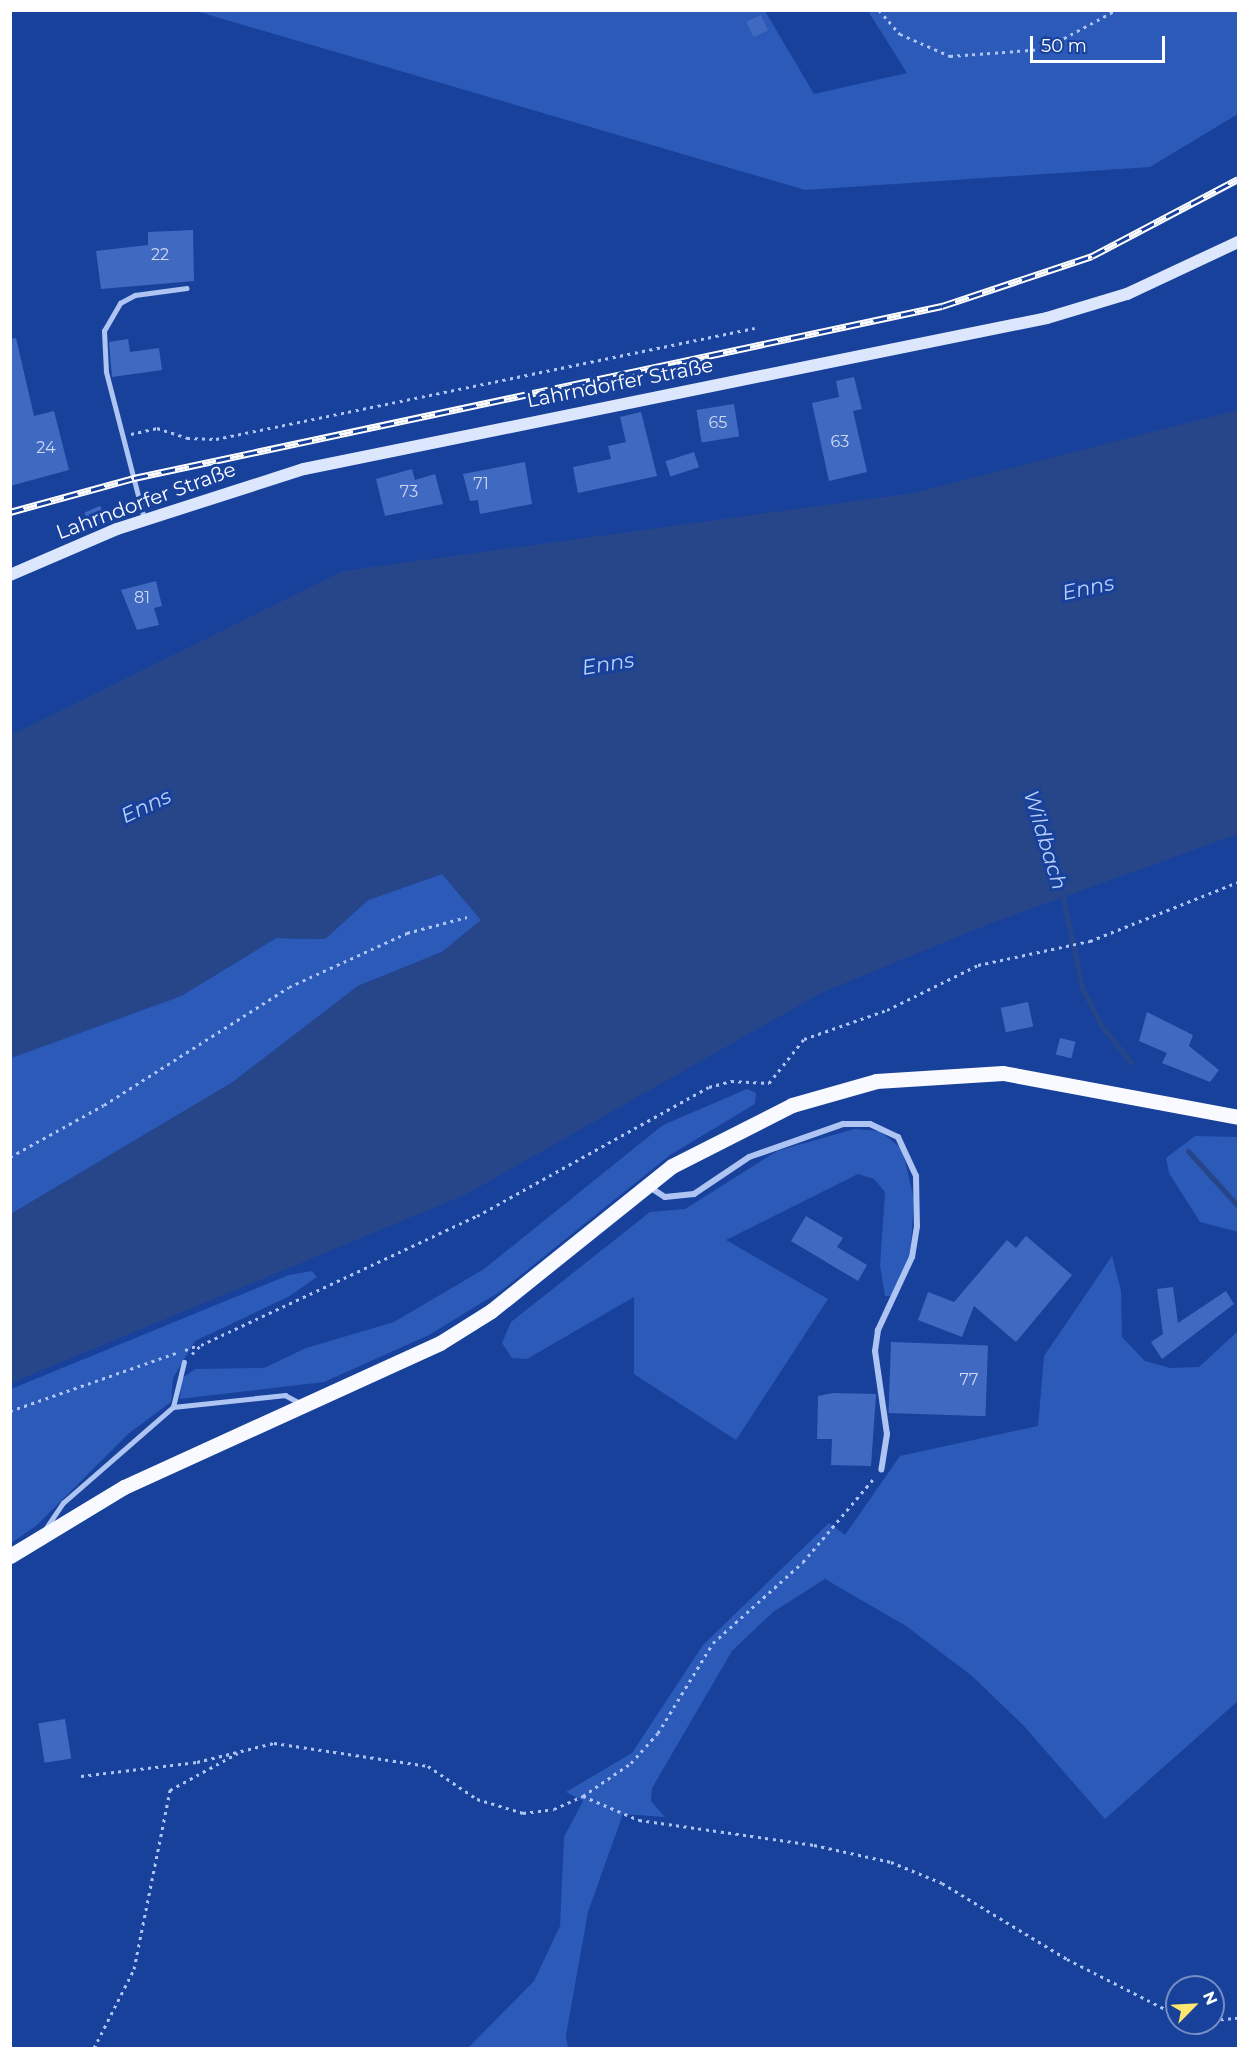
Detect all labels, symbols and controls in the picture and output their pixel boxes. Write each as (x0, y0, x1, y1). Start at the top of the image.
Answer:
scale bar (1033, 24, 1168, 62)
text: 50 m (1041, 35, 1087, 57)
house number: 22 (151, 245, 169, 265)
street label: Lahrndorfer Straße (525, 353, 715, 413)
house number: 65 (709, 413, 727, 433)
house number: 63 (831, 432, 849, 452)
house number: 24 (36, 438, 56, 458)
street label: Lahrndorfer Straße (53, 457, 239, 545)
house number: 71 (473, 474, 489, 494)
house number: 73 (400, 482, 418, 502)
water label: Enns (1060, 570, 1116, 606)
house number: 81 (134, 588, 150, 608)
water label: Enns (580, 647, 636, 681)
water label: Enns (117, 783, 175, 829)
water label: Wildbach (1018, 787, 1072, 893)
house number: 77 (960, 1370, 978, 1390)
north arrow (1165, 1975, 1225, 2035)
text: N (1199, 1989, 1221, 2008)

